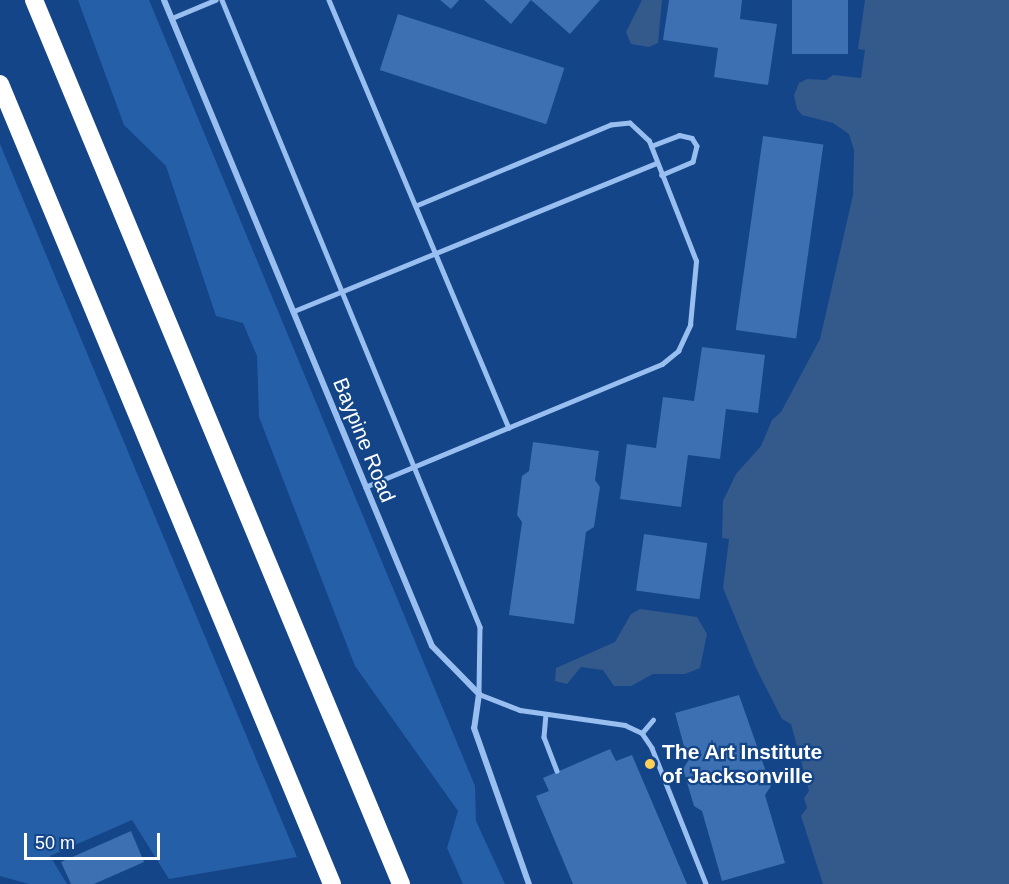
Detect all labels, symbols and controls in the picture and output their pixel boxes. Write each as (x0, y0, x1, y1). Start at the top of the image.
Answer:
street label: Baypine Road (328, 374, 400, 506)
place label: The Art Institute of Jacksonville (662, 739, 823, 789)
marker: The Art Institute of Jacksonville (643, 757, 657, 771)
scale bar (27, 821, 164, 859)
text: 50 m (35, 833, 75, 853)

